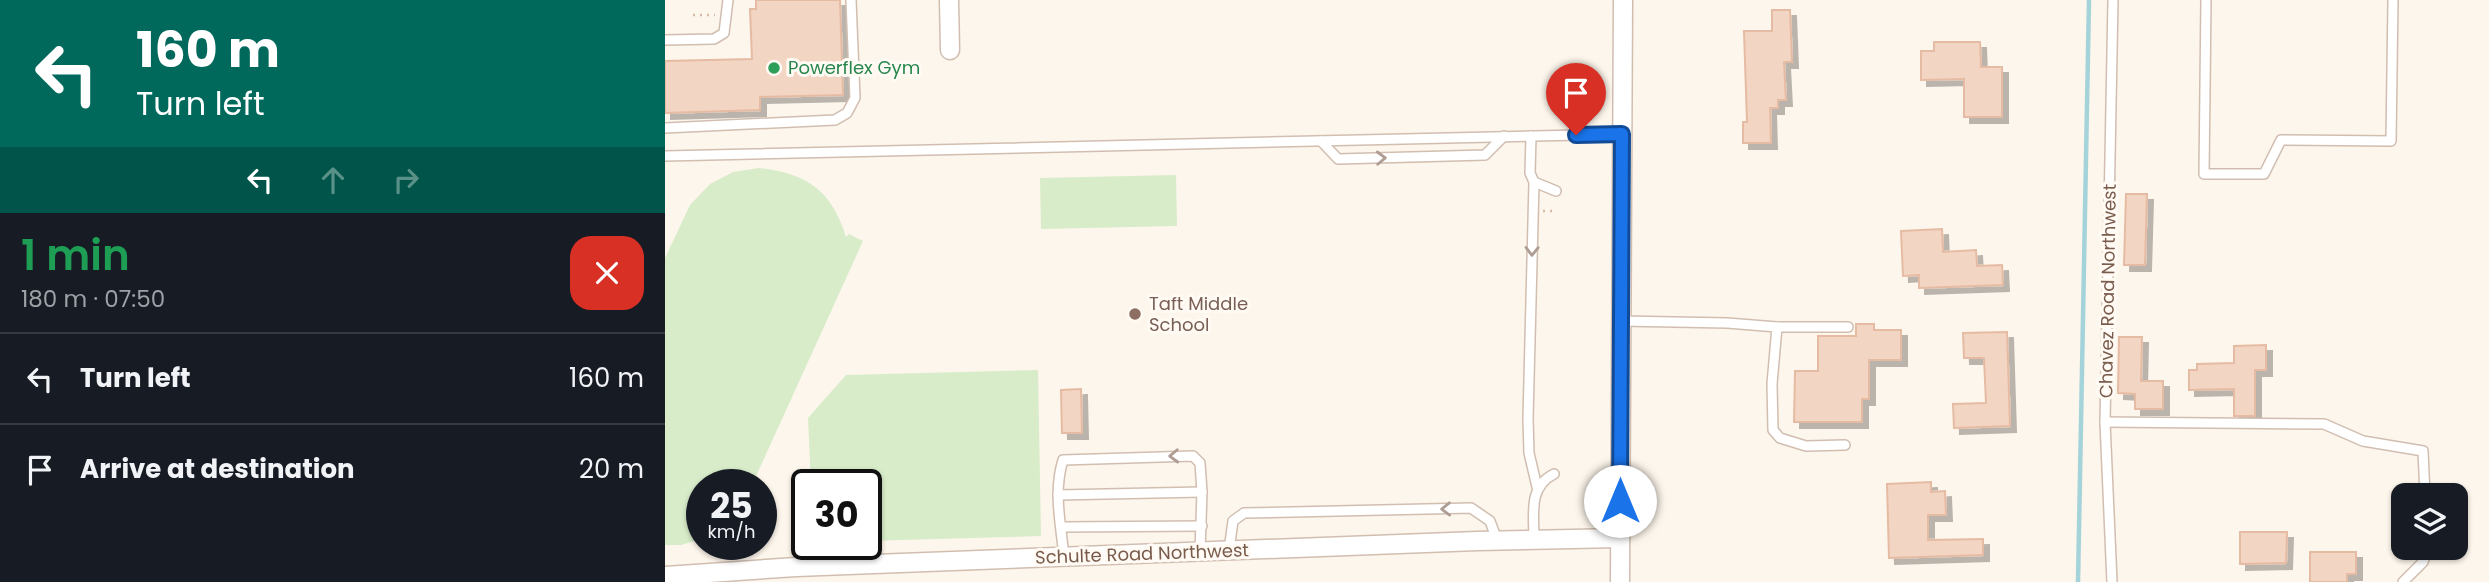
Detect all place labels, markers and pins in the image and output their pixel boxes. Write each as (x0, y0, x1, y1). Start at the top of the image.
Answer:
place label: Powerflex Gym (788, 55, 920, 80)
marker: Powerflex Gym (766, 60, 782, 76)
pin (1546, 63, 1606, 135)
place label: Taft Middle School (1149, 291, 1248, 337)
marker: Taft Middle School (1127, 306, 1143, 322)

